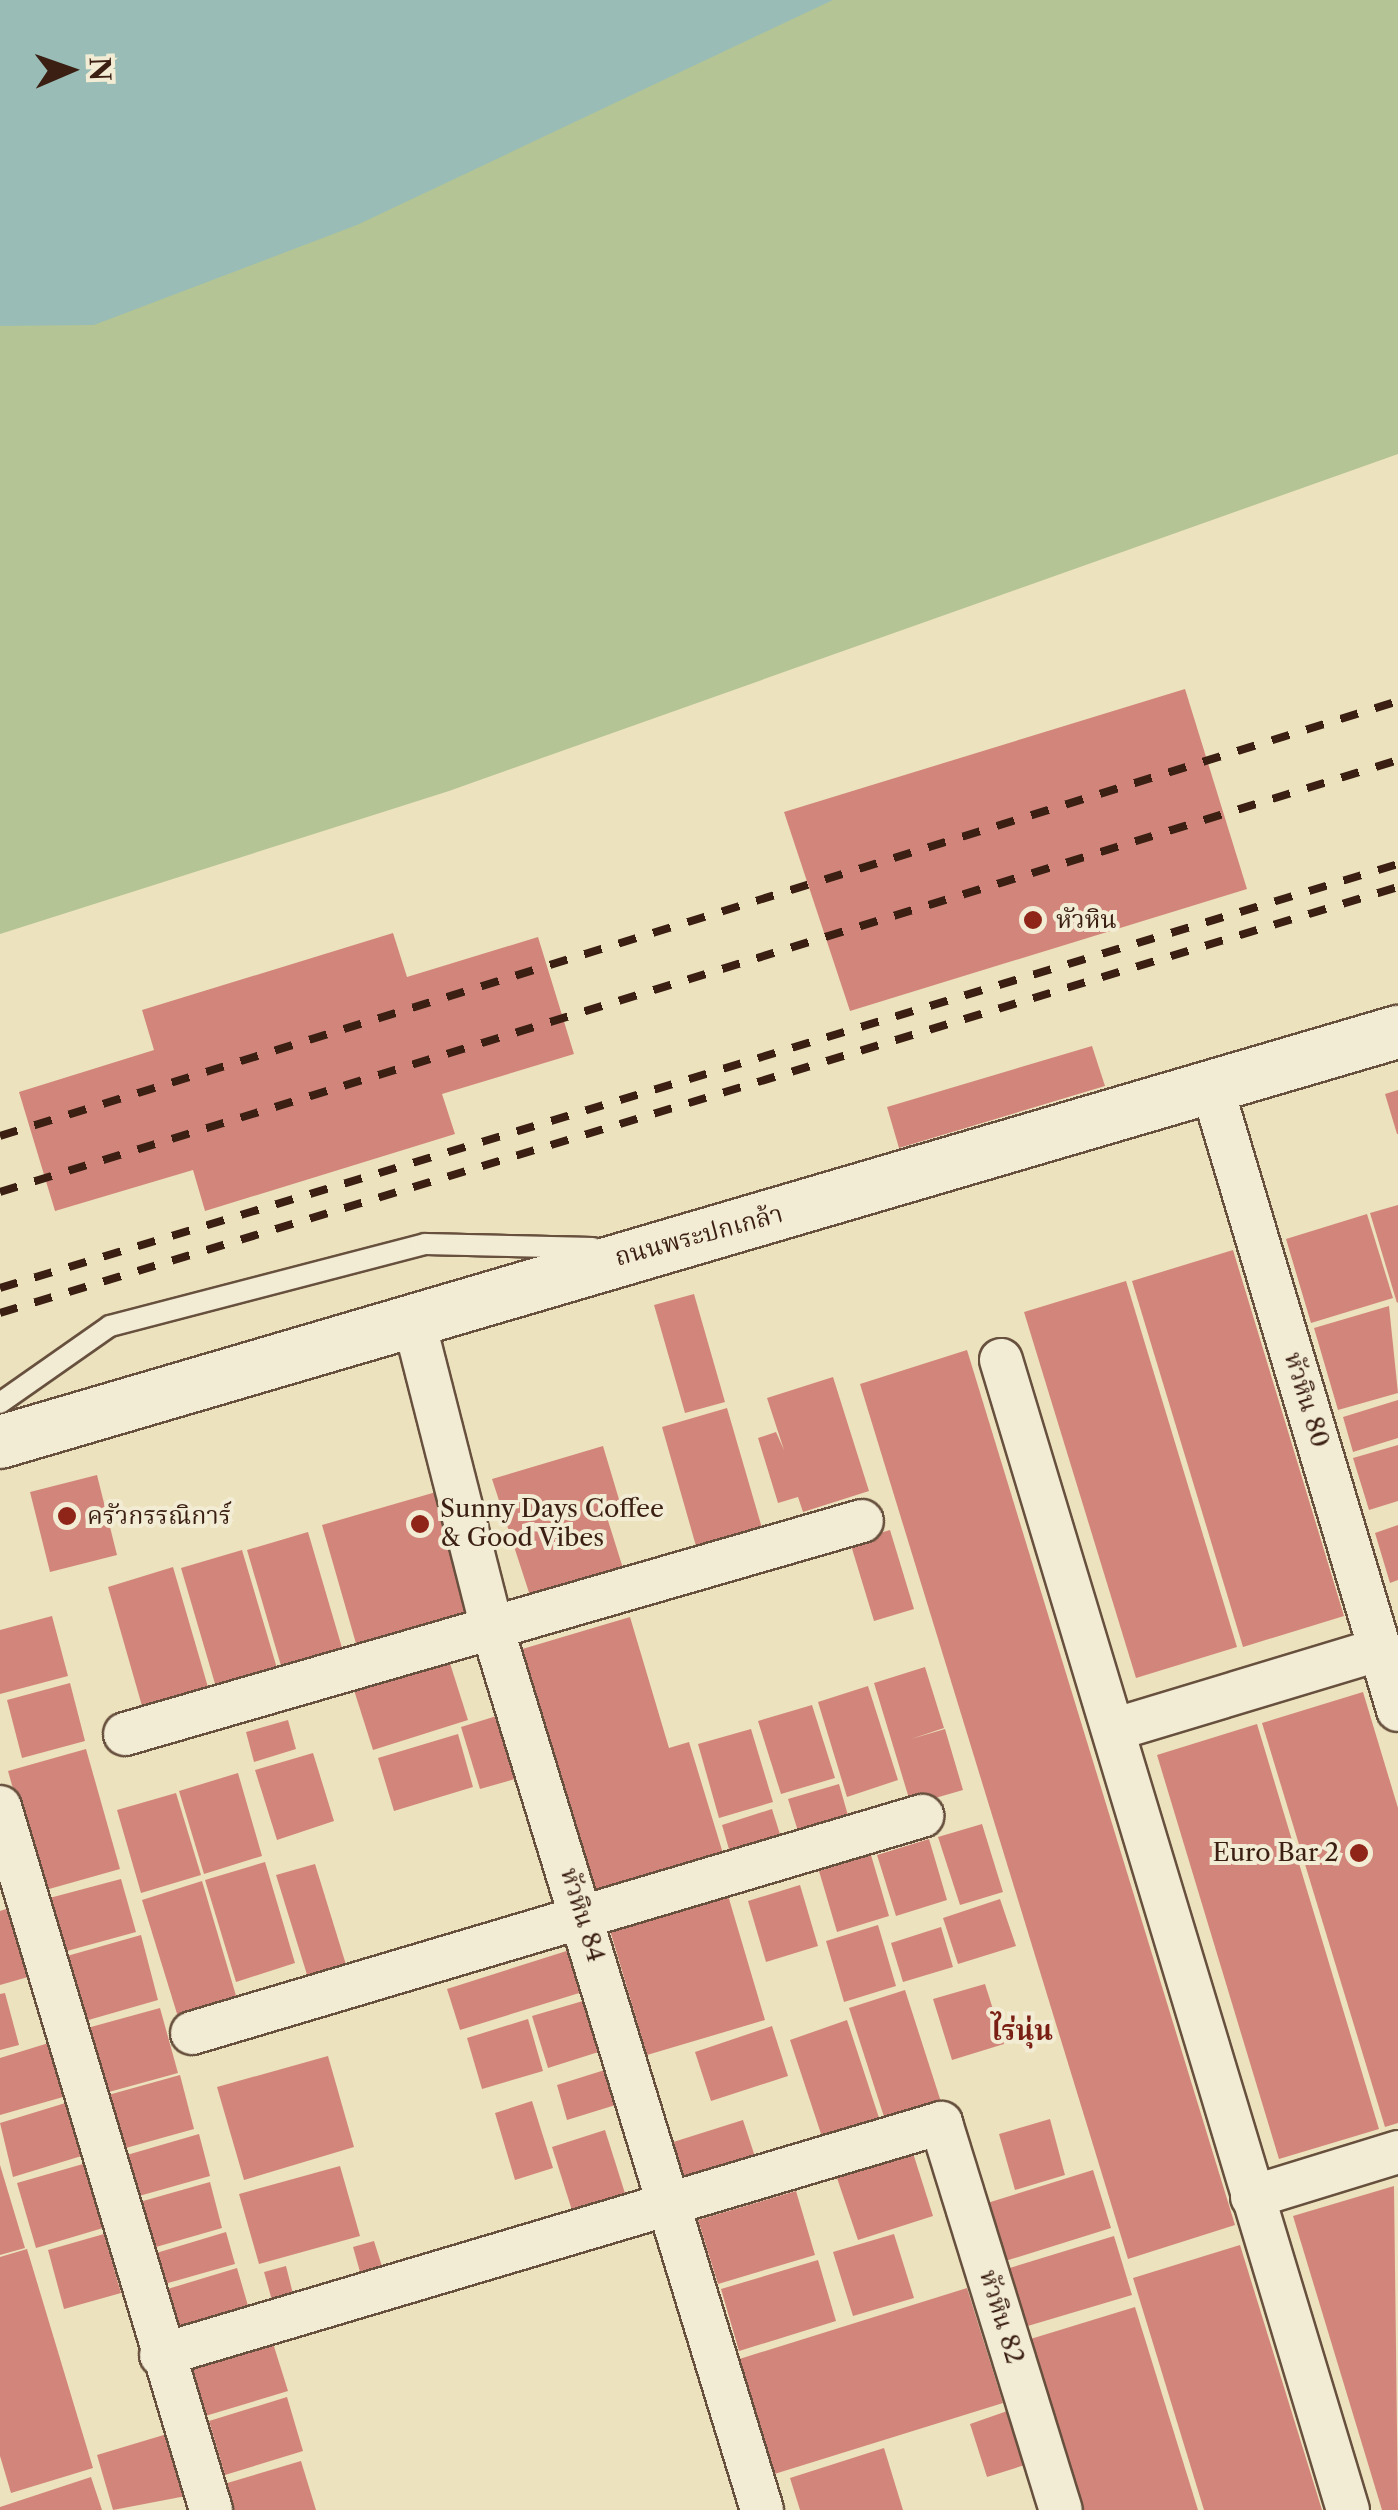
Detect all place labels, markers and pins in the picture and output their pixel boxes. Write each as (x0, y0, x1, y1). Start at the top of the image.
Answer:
place label: หัวหิน (1056, 905, 1117, 935)
marker: หัวหิน (1020, 907, 1046, 933)
place label: Sunny Days Coffee & Good Vibes (440, 1495, 665, 1554)
place label: ครัวกรรณิการ์ (87, 1501, 231, 1531)
marker: ครัวกรรณิการ์ (56, 1505, 78, 1527)
marker: Sunny Days Coffee & Good Vibes (409, 1513, 431, 1535)
place label: Euro Bar 2 (1212, 1838, 1339, 1868)
marker: Euro Bar 2 (1348, 1842, 1370, 1864)

